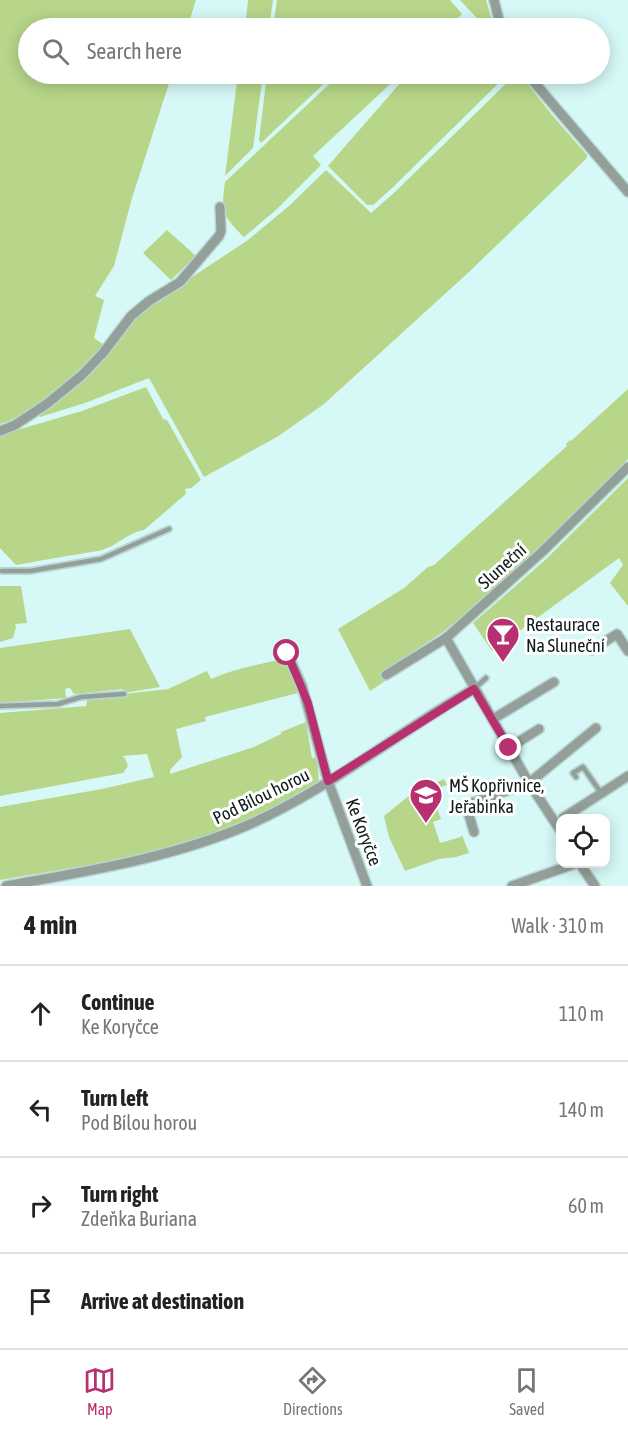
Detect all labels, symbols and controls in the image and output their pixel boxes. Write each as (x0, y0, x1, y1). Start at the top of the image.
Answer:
search box (18, 18, 610, 84)
icon: search (39, 35, 72, 68)
text: Search here (87, 38, 182, 64)
street label: Sluneční (474, 539, 530, 593)
place label: Restaurace Na Sluneční (526, 614, 605, 656)
bar icon: Restaurace Na Sluneční (485, 616, 521, 663)
route start (273, 639, 299, 665)
route end (495, 734, 521, 760)
street label: Pod Bílou horou (209, 764, 313, 828)
place label: MŠ Kopřivnice, Jeřabinka (449, 775, 544, 817)
school or university icon: MŠ Kopřivnice, Jeřabinka (408, 777, 444, 824)
street label: Ke Koryčce (342, 796, 386, 868)
map controls (556, 814, 610, 868)
button: locate (556, 814, 610, 868)
text: 4 min (24, 910, 77, 940)
text: Walk · 310 m (512, 914, 604, 937)
text: Continue (81, 989, 155, 1015)
icon: ahead (24, 997, 57, 1030)
text: 110 m (559, 1002, 604, 1025)
text: Ke Koryčce (81, 1015, 159, 1038)
text: Turn left (81, 1085, 148, 1111)
icon: left (24, 1093, 57, 1126)
text: 140 m (559, 1098, 604, 1121)
text: Pod Bílou horou (81, 1111, 197, 1134)
text: Turn right (81, 1181, 158, 1207)
icon: right (24, 1189, 57, 1222)
text: 60 m (568, 1194, 604, 1217)
text: Zdeňka Buriana (81, 1207, 197, 1230)
icon: arrive (24, 1285, 57, 1318)
text: Arrive at destination (81, 1288, 244, 1314)
tab: Map (83, 1364, 116, 1418)
tab: Directions (283, 1364, 343, 1418)
tab: Saved (509, 1364, 545, 1418)

